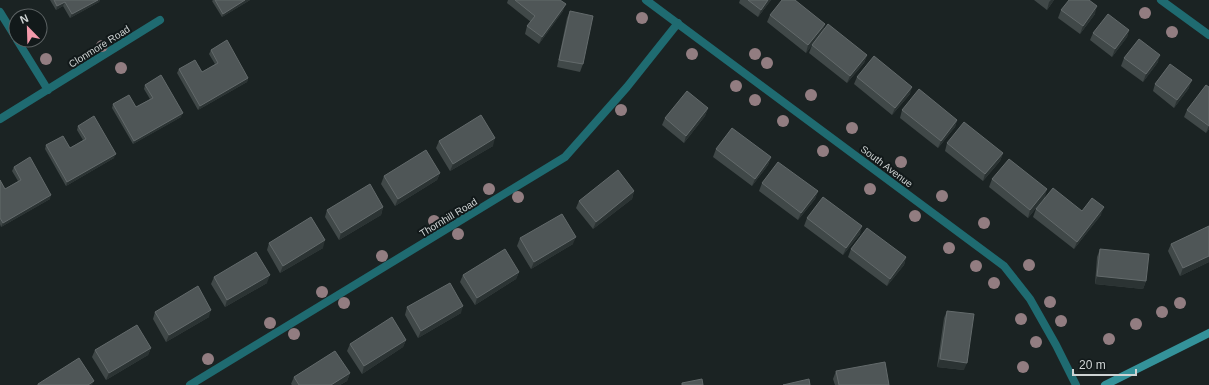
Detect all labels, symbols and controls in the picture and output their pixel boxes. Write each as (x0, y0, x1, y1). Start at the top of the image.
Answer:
north arrow (8, 8, 48, 48)
text: N (18, 12, 30, 26)
street label: Clonmore Road (67, 23, 132, 70)
street label: South Avenue (859, 143, 915, 190)
street label: Thornhill Road (418, 196, 479, 239)
scale bar (1073, 351, 1136, 377)
text: 20 m (1079, 358, 1106, 372)

